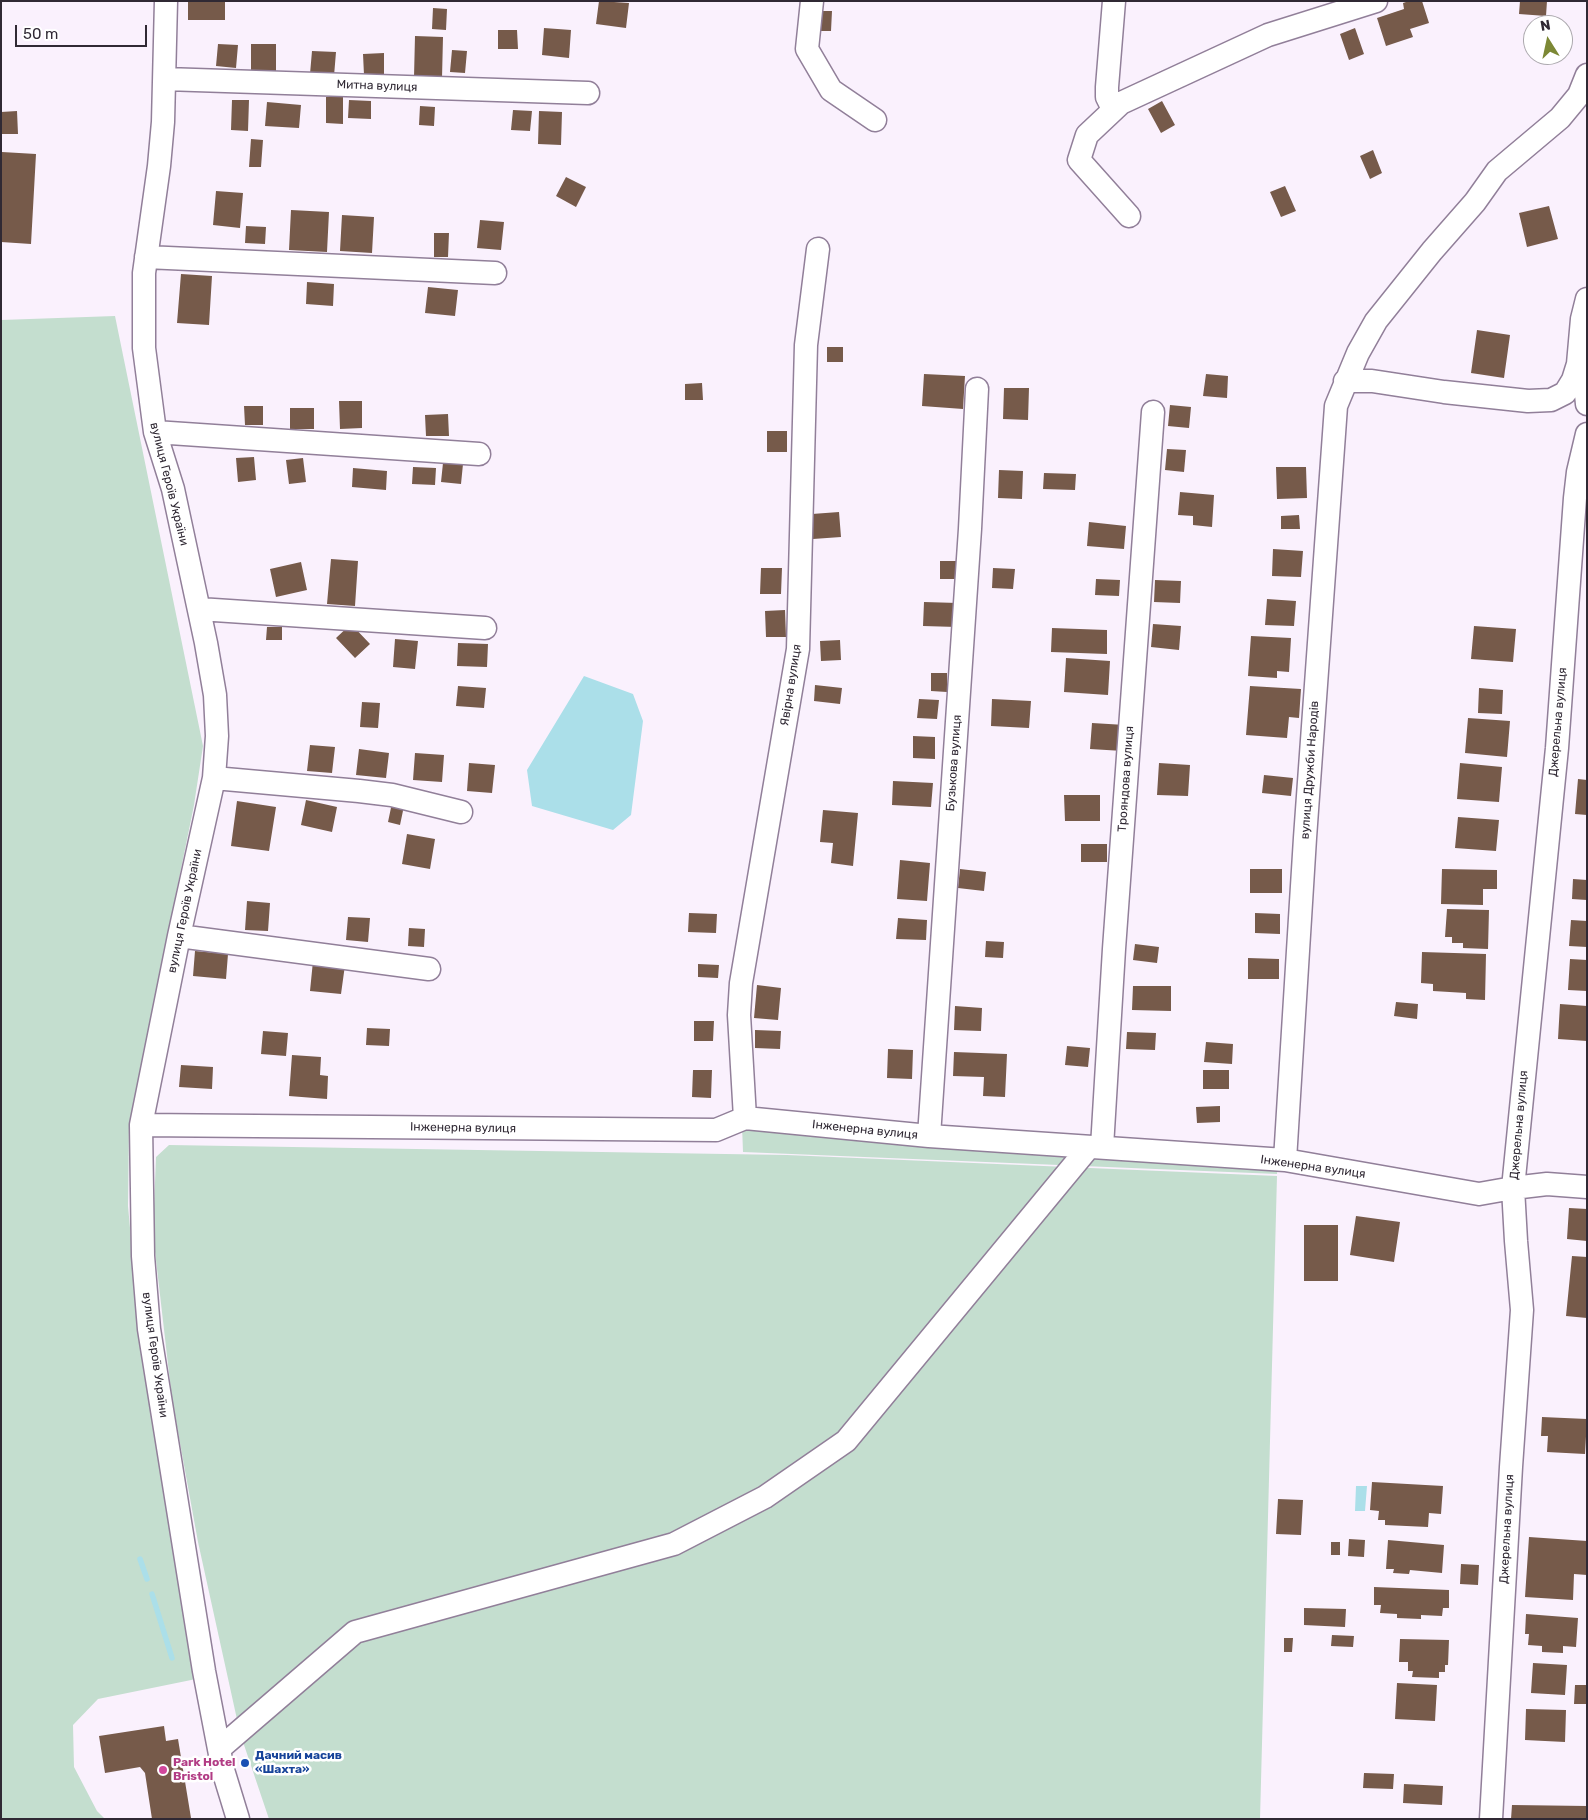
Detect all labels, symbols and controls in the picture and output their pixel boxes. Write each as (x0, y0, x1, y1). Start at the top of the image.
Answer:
scale bar (18, 15, 150, 47)
north arrow (1523, 15, 1573, 65)
text: N (1539, 16, 1552, 35)
text: 50 m (23, 25, 58, 43)
street label: Митна вулиця (336, 77, 418, 95)
street label: вулиця Героїв України (147, 421, 191, 547)
street label: Явірна вулиця (777, 643, 805, 727)
street label: Джерельна вулиця (1546, 667, 1570, 777)
street label: вулиця Дружби Народів (1298, 700, 1322, 840)
street label: Бузькова вулиця (943, 714, 965, 812)
street label: Трояндова вулиця (1115, 725, 1137, 833)
street label: вулиця Героїв України (165, 848, 205, 974)
street label: Джерельна вулиця (1507, 1070, 1531, 1180)
street label: Інженерна вулиця (811, 1117, 919, 1143)
street label: Інженерна вулиця (410, 1120, 516, 1136)
street label: Інженерна вулиця (1259, 1152, 1367, 1182)
street label: вулиця Героїв України (139, 1291, 171, 1419)
street label: Джерельна вулиця (1497, 1474, 1517, 1584)
place label: Дачний масив «Шахта» (255, 1749, 342, 1777)
place label: Park Hotel Bristol (173, 1756, 235, 1784)
marker: Дачний масив «Шахта» (239, 1757, 251, 1769)
marker: Park Hotel Bristol (157, 1764, 169, 1776)

